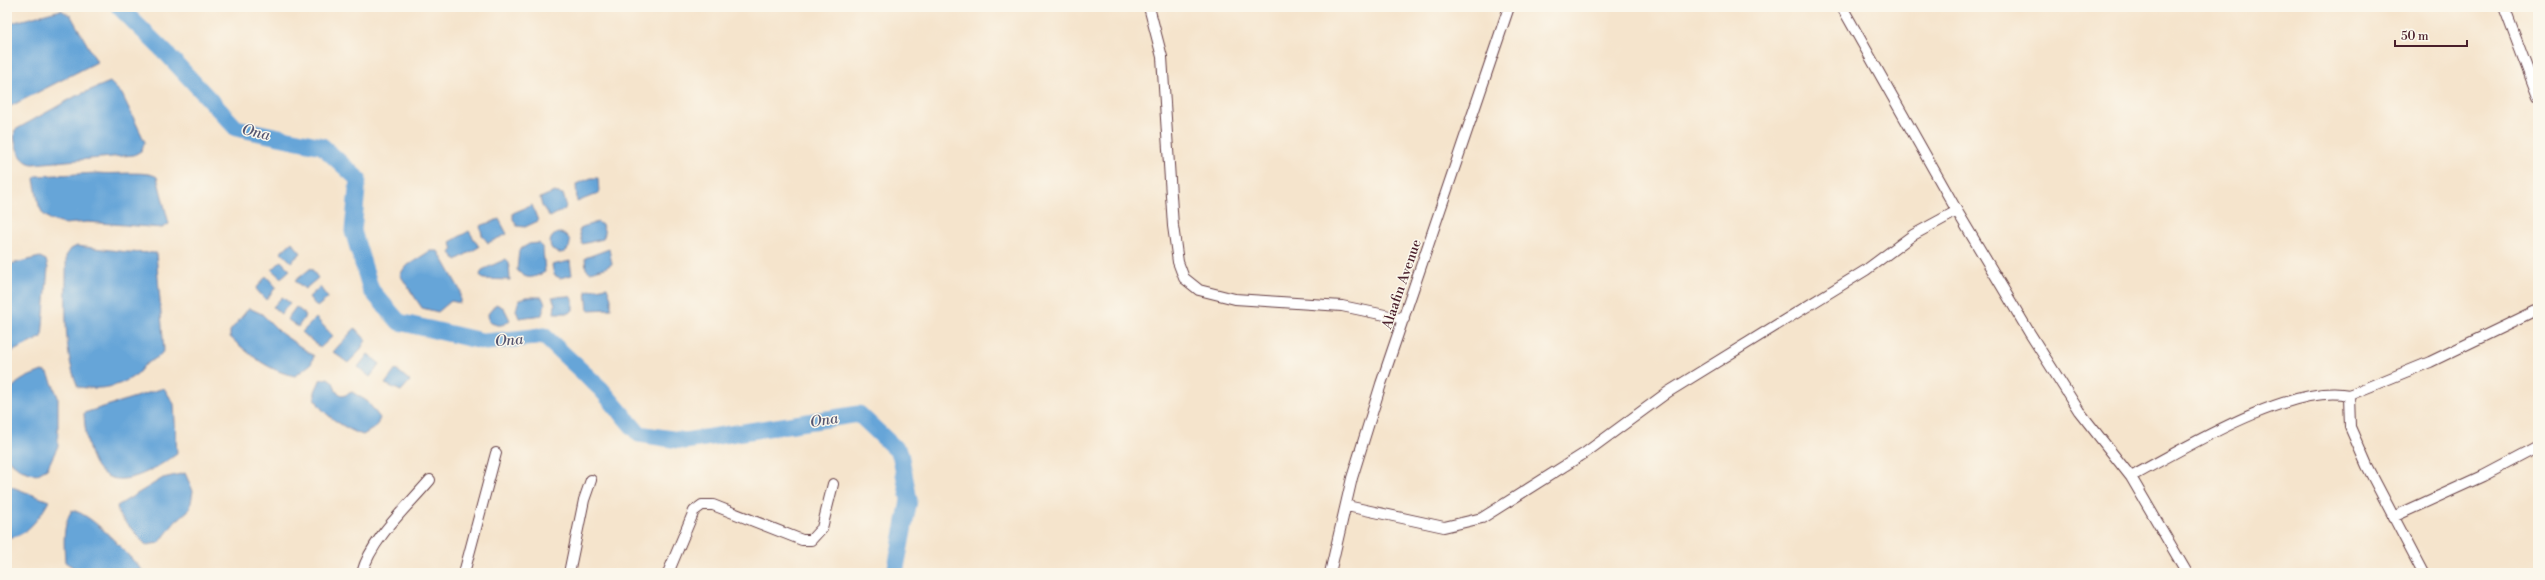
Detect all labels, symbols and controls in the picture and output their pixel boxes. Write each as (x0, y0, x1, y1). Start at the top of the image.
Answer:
scale bar (2395, 22, 2467, 48)
text: 50 m (2401, 29, 2429, 44)
water label: Ona (240, 120, 272, 145)
street label: Alaafin Avenue (1378, 237, 1426, 333)
water label: Ona (494, 330, 525, 351)
water label: Ona (809, 409, 840, 432)

